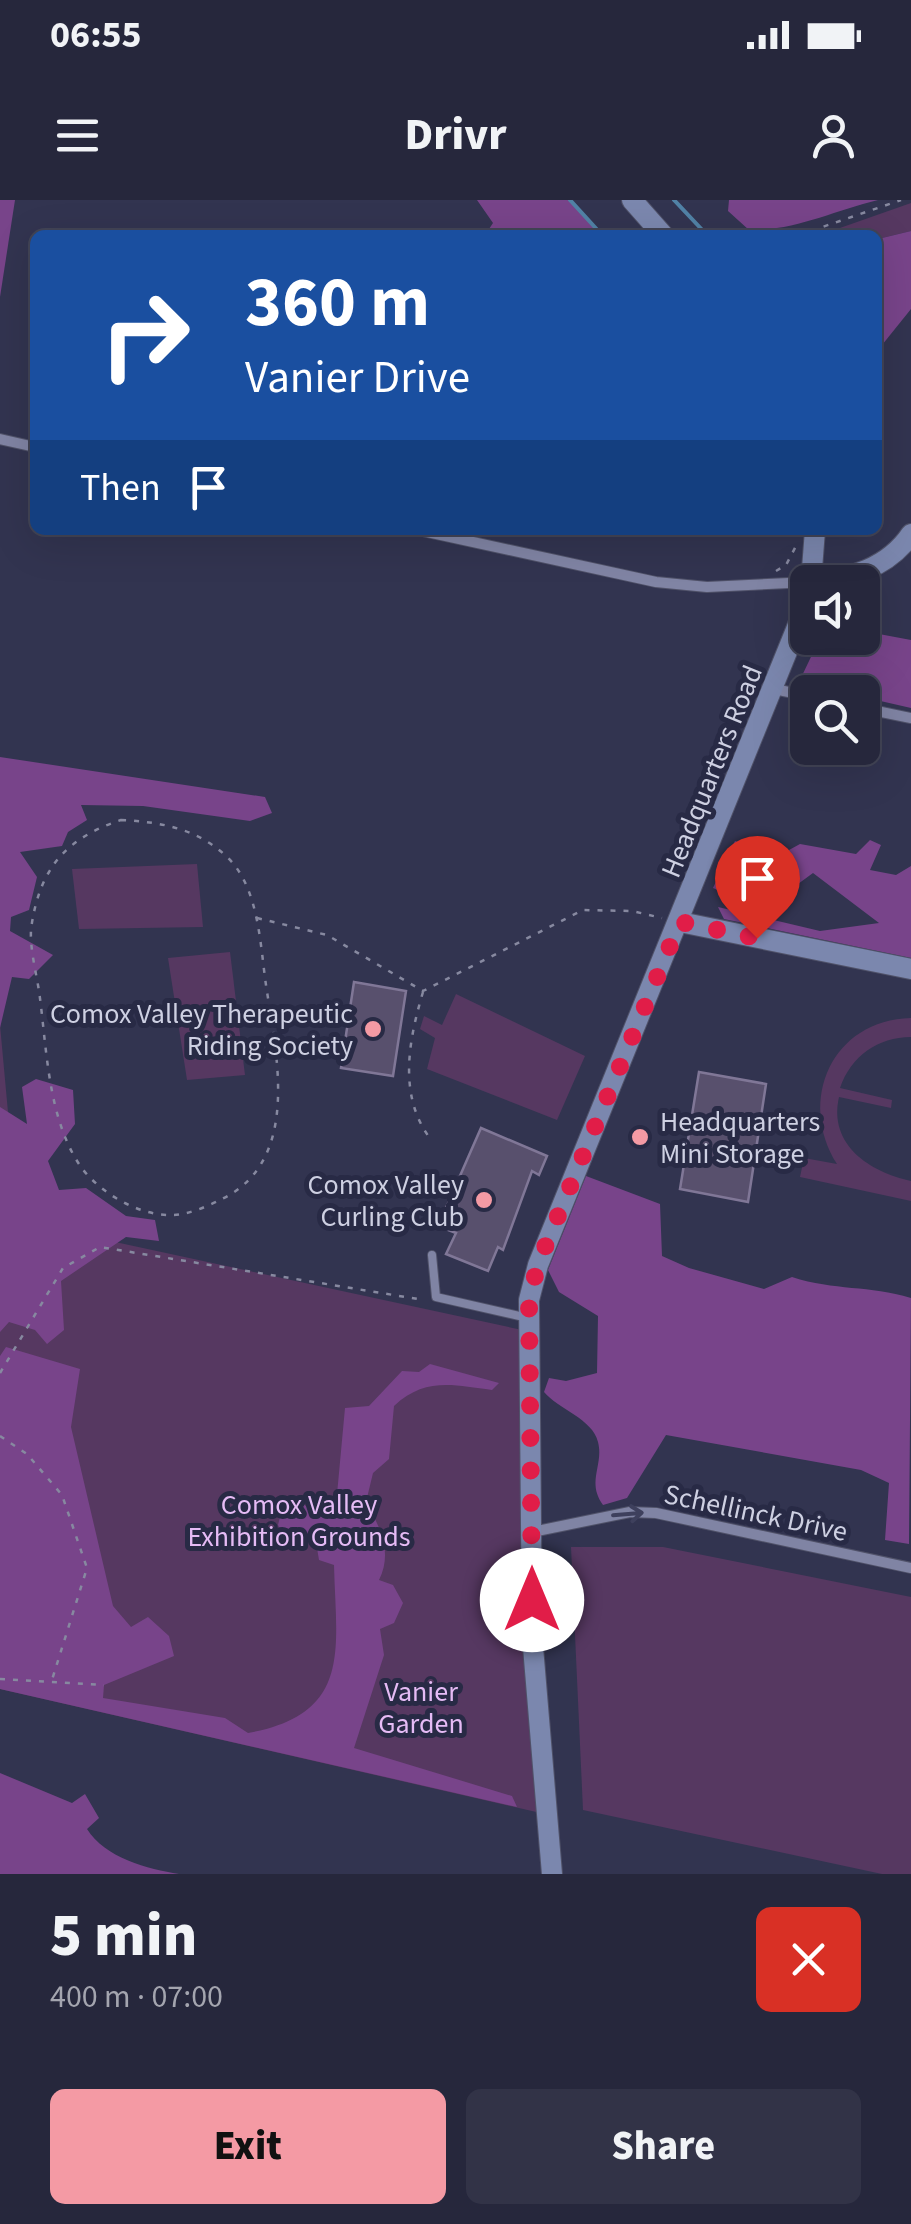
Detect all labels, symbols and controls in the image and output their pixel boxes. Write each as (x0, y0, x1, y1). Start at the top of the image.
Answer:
text: 06:55 (50, 8, 142, 62)
text: Drivr (404, 103, 507, 167)
icon: menu (50, 108, 105, 163)
icon: person (806, 108, 861, 163)
text: 360 m (245, 253, 430, 353)
icon: right (80, 270, 210, 400)
text: Vanier Drive (245, 346, 470, 410)
icon: arrive (181, 460, 236, 515)
text: Then (80, 461, 161, 515)
map controls (790, 565, 880, 765)
button: sound (790, 565, 880, 655)
street label: Headquarters Road (651, 659, 773, 884)
button: search (790, 675, 880, 765)
pin (715, 836, 800, 939)
icon: arrive (730, 851, 785, 906)
place label: Comox Valley Therapeutic Riding Society (50, 994, 353, 1066)
marker: Comox Valley Therapeutic Riding Society (362, 1018, 384, 1040)
place label: Headquarters Mini Storage (660, 1102, 820, 1174)
marker: Headquarters Mini Storage (629, 1126, 651, 1148)
place label: Comox Valley Curling Club (308, 1165, 464, 1237)
marker: Comox Valley Curling Club (473, 1189, 495, 1211)
street label: Schellinck Drive (661, 1474, 851, 1552)
park label: Comox Valley Exhibition Grounds (187, 1485, 411, 1557)
one-way arrow (611, 1505, 644, 1524)
position arrow (480, 1548, 584, 1652)
park label: Vanier Garden (378, 1672, 464, 1744)
text: 5 min (50, 1894, 197, 1979)
button: close (756, 1907, 861, 2012)
text: 400 m · 07:00 (50, 1974, 223, 2020)
button: Exit (50, 2089, 446, 2204)
button: Share (466, 2089, 861, 2204)

